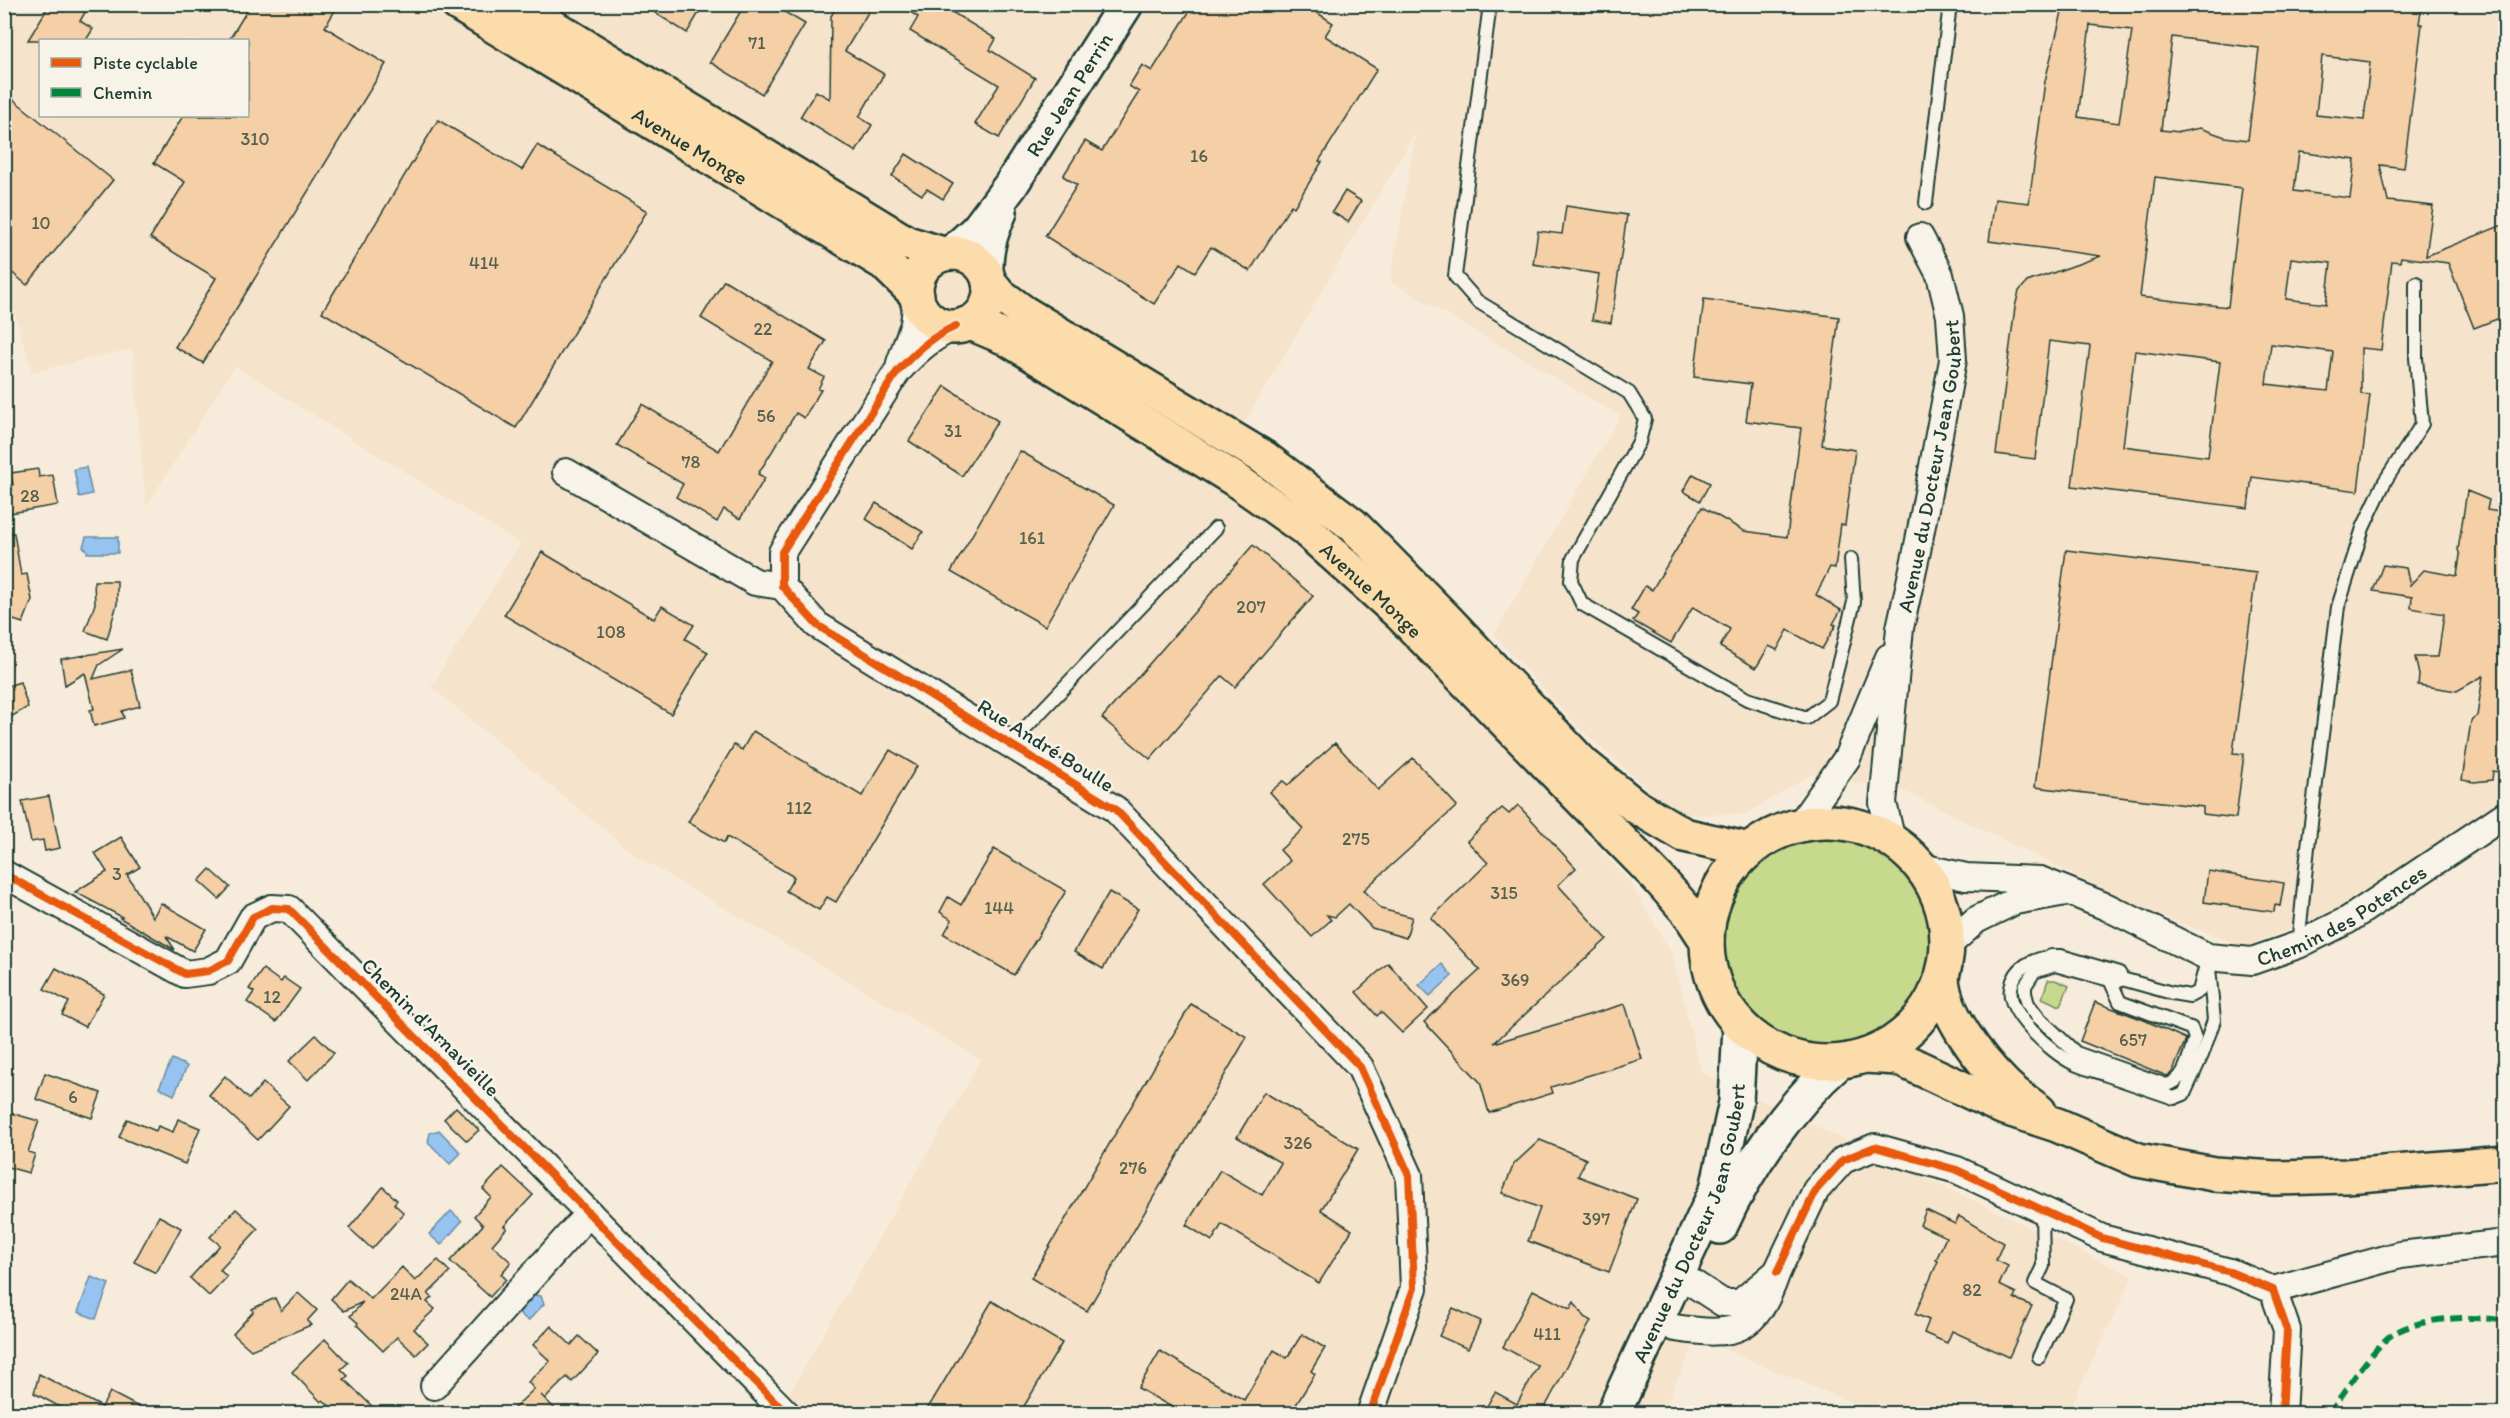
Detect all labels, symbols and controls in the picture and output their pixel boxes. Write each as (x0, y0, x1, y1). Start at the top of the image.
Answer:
street label: Rue Jean Perrin (1020, 27, 1117, 161)
house number: 71 (748, 32, 766, 54)
legend (39, 39, 249, 117)
text: Piste cyclable (93, 52, 198, 74)
text: Chemin (93, 82, 152, 104)
street label: Avenue Monge (628, 101, 753, 190)
house number: 310 (240, 128, 270, 150)
house number: 16 (1190, 145, 1208, 167)
house number: 10 (31, 212, 51, 234)
house number: 414 (469, 252, 499, 274)
house number: 22 (754, 318, 773, 340)
street label: Avenue du Docteur Jean Goubert (1891, 319, 1966, 615)
house number: 56 (757, 405, 775, 427)
house number: 31 (944, 420, 962, 442)
house number: 78 (682, 451, 701, 473)
house number: 28 (20, 485, 40, 507)
house number: 161 (1019, 527, 1045, 549)
street label: Avenue Monge (1315, 536, 1428, 643)
house number: 207 (1236, 596, 1266, 618)
house number: 108 (596, 621, 626, 643)
street label: Rue André Boulle (973, 693, 1119, 797)
house number: 112 (786, 797, 813, 819)
house number: 275 (1342, 828, 1370, 850)
street label: Chemin des Potences (2253, 859, 2431, 971)
house number: 3 (112, 863, 122, 885)
house number: 315 (1490, 882, 1518, 904)
house number: 144 (984, 897, 1014, 919)
street label: Chemin d'Arnavieille (356, 952, 506, 1102)
house number: 369 (1501, 969, 1529, 991)
house number: 12 (263, 986, 281, 1008)
house number: 657 (2119, 1029, 2147, 1051)
street label: Avenue du Docteur Jean Goubert (1626, 1083, 1749, 1366)
house number: 6 (68, 1086, 78, 1108)
house number: 326 (1284, 1132, 1312, 1154)
house number: 276 (1119, 1157, 1147, 1179)
house number: 397 (1582, 1208, 1610, 1230)
house number: 82 (1962, 1279, 1982, 1301)
house number: 24A (390, 1283, 422, 1305)
house number: 411 (1533, 1323, 1561, 1345)

